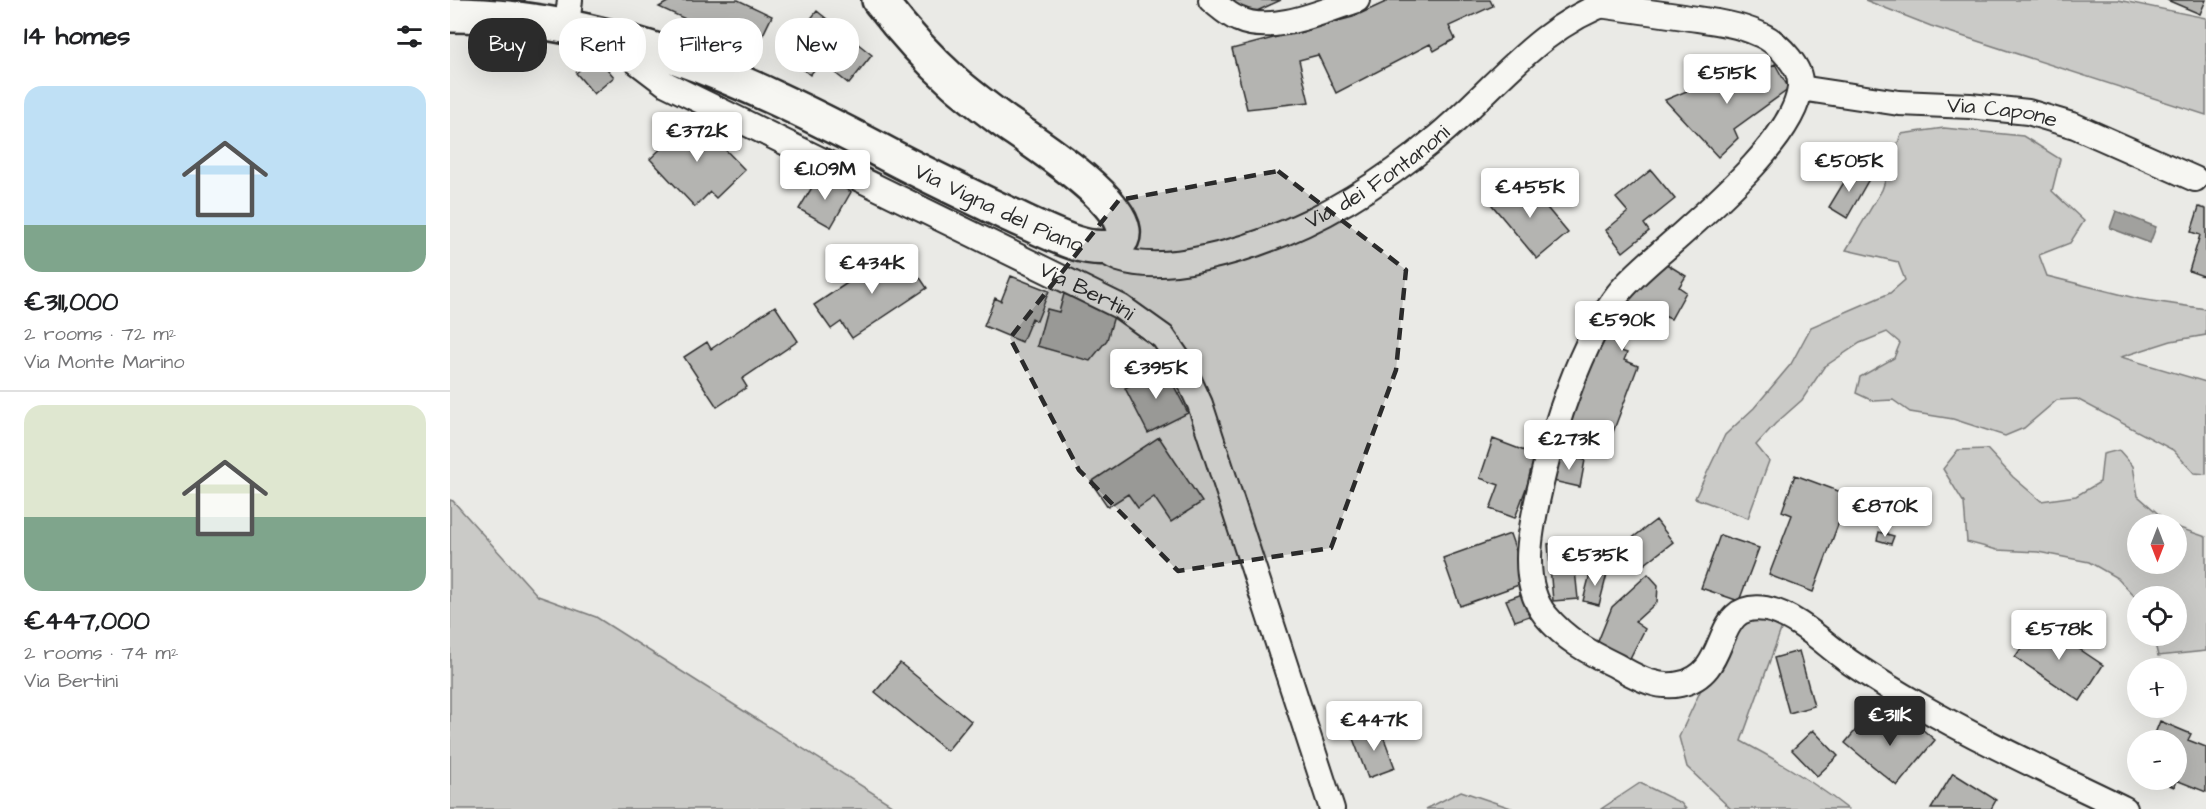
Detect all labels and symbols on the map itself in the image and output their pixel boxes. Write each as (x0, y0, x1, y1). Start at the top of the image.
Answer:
pin: €515K (1685, 54, 1769, 105)
street label: Via Capone (1946, 90, 2061, 136)
pin: €372K (655, 112, 739, 163)
street label: Via dei Fontanoni (1300, 117, 1457, 237)
pin: €505K (1807, 142, 1891, 193)
pin: €1.09M (776, 150, 874, 201)
street label: Via Vigna del Piano (909, 155, 1088, 260)
pin: €455K (1488, 168, 1572, 219)
pin: €434K (830, 244, 914, 295)
street label: Via Bertini (1034, 254, 1142, 328)
pin: €590K (1580, 301, 1664, 352)
pin: €395K (1114, 349, 1198, 400)
pin: €273K (1527, 420, 1611, 471)
pin: €870K (1843, 487, 1927, 538)
north arrow (2127, 514, 2187, 574)
pin: €535K (1553, 536, 1637, 587)
pin: €578K (2017, 610, 2101, 661)
pin: €311K (1848, 696, 1932, 747)
pin: €447K (1332, 701, 1416, 752)

